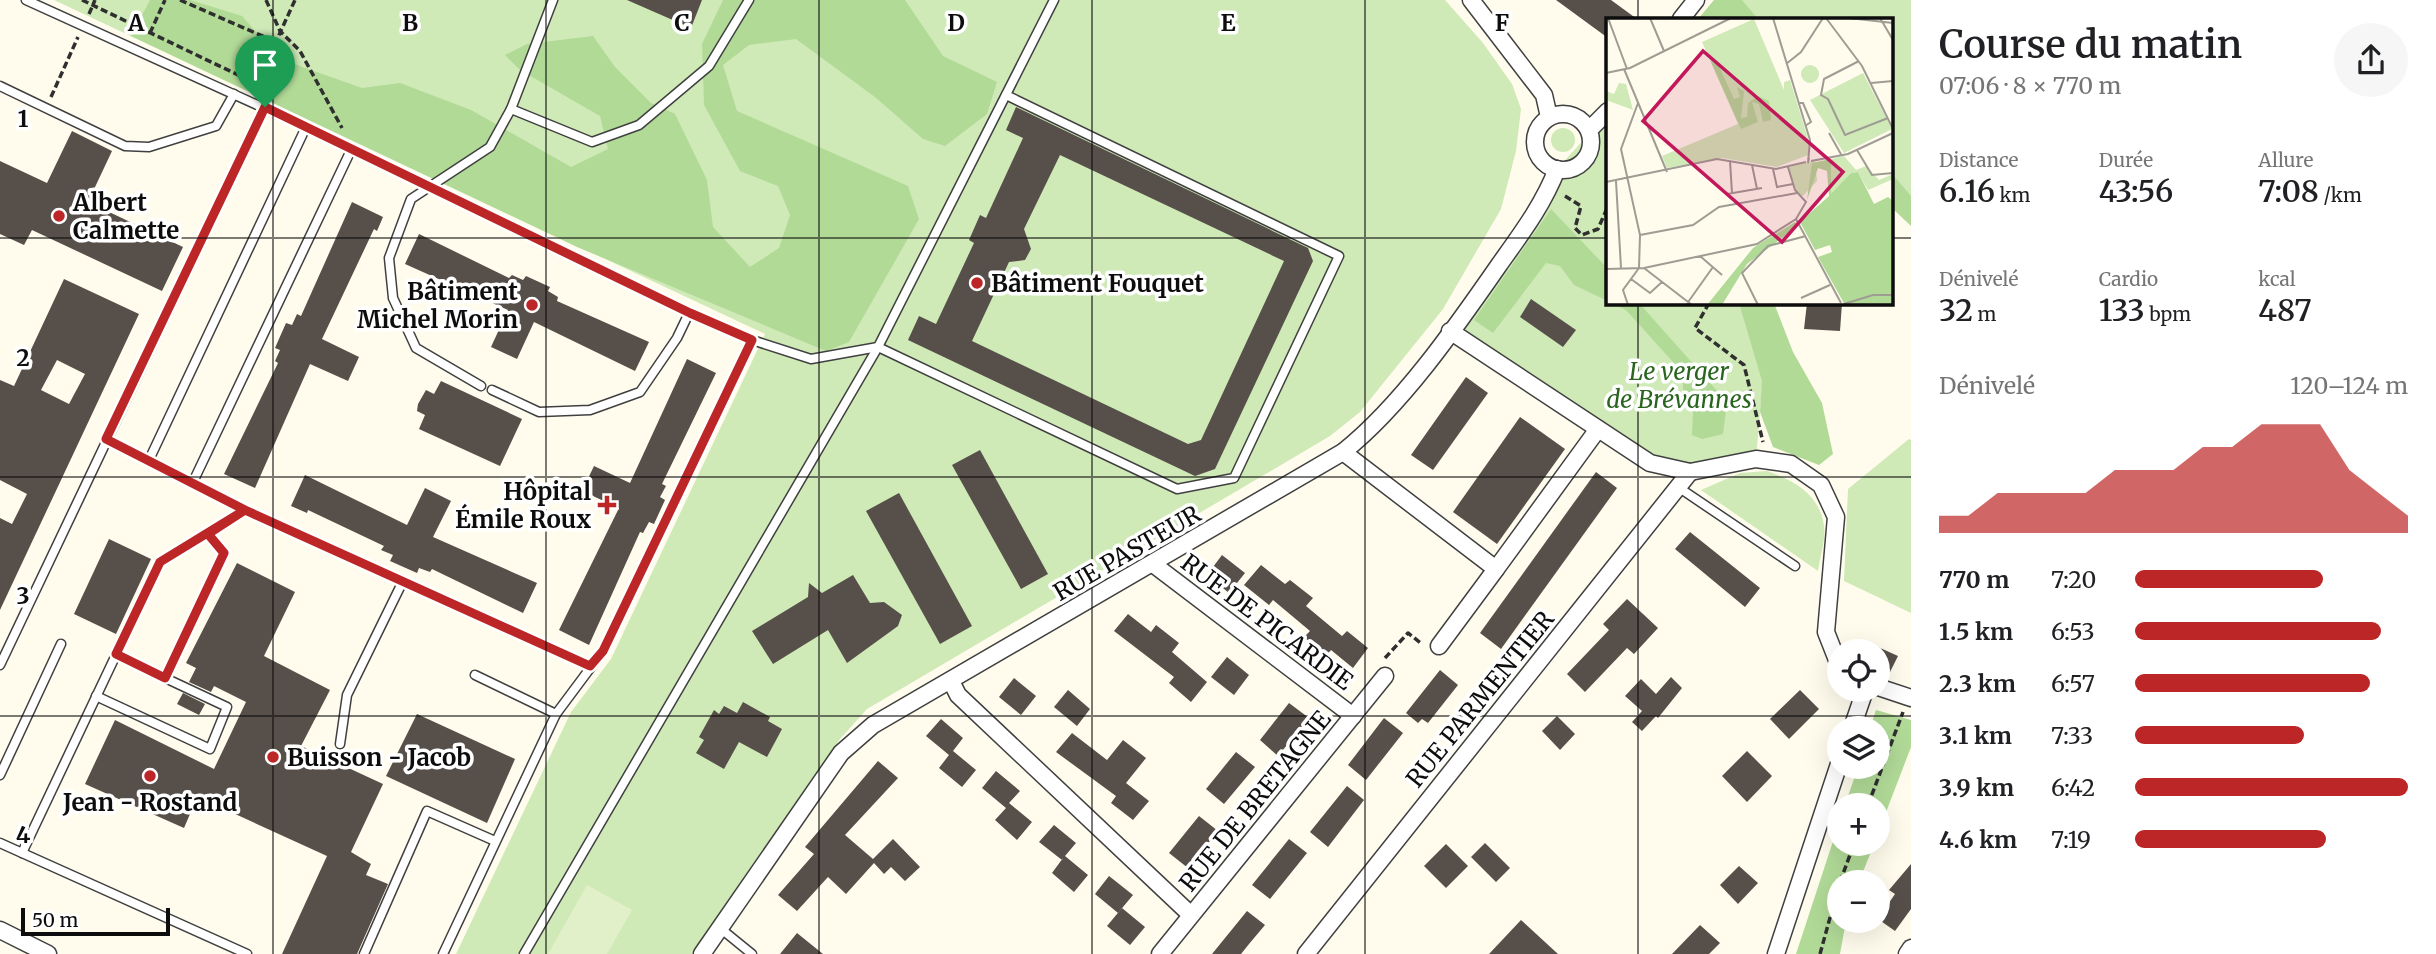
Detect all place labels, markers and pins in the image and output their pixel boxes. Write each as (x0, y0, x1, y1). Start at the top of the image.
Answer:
pin (235, 35, 295, 107)
place label: Albert Calmette (72, 187, 179, 246)
marker: Albert Calmette (51, 208, 67, 224)
place label: Bâtiment Fouquet (991, 268, 1204, 299)
marker: Bâtiment Fouquet (969, 275, 985, 291)
place label: Bâtiment Michel Morin (357, 276, 518, 335)
marker: Bâtiment Michel Morin (524, 297, 540, 313)
place label: Hôpital Émile Roux (455, 476, 591, 535)
marker: Hôpital Émile Roux (597, 495, 617, 515)
place label: Buisson - Jacob (287, 742, 471, 773)
marker: Buisson - Jacob (265, 749, 281, 765)
marker: Jean - Rostand (142, 768, 158, 784)
place label: Jean - Rostand (62, 787, 237, 818)

